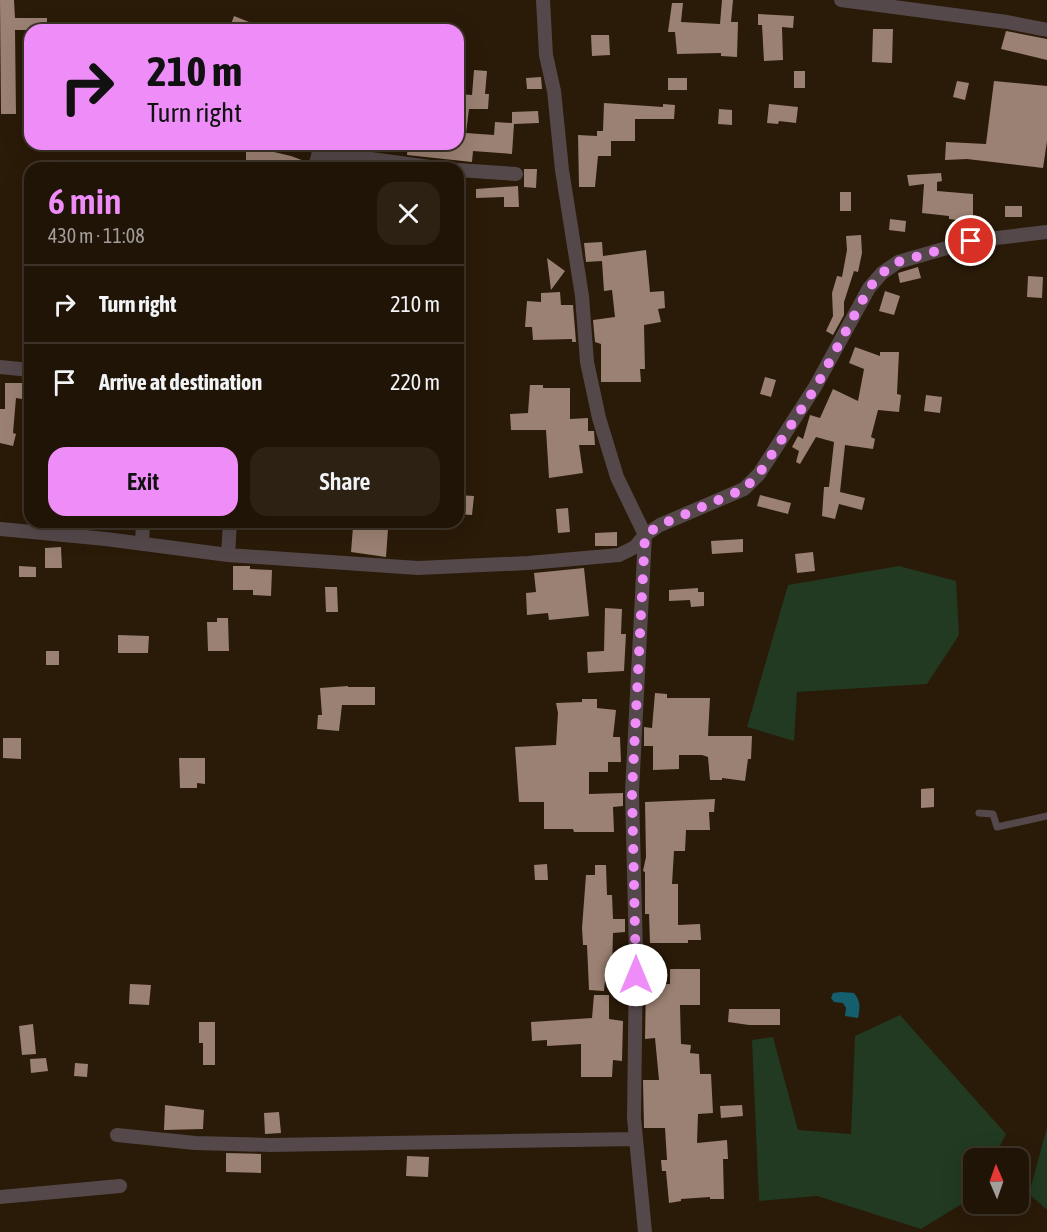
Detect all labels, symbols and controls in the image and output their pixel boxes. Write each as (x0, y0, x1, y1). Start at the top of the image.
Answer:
text: 210 m (147, 47, 242, 95)
icon: right (48, 48, 126, 126)
text: Turn right (147, 97, 242, 128)
text: 6 min (48, 180, 122, 222)
button: close (377, 182, 440, 245)
pin (945, 215, 996, 266)
text: 430 m · 11:08 (48, 224, 145, 247)
icon: arrive (954, 224, 987, 257)
icon: right (48, 288, 81, 321)
text: Turn right (99, 291, 176, 317)
text: 210 m (390, 291, 440, 317)
icon: arrive (48, 366, 81, 399)
text: Arrive at destination (99, 369, 262, 395)
text: 220 m (390, 369, 440, 395)
button: Exit (48, 447, 238, 516)
button: Share (250, 447, 440, 516)
position arrow (604, 943, 668, 1007)
north arrow (963, 1148, 1029, 1214)
map controls (963, 1148, 1029, 1214)

